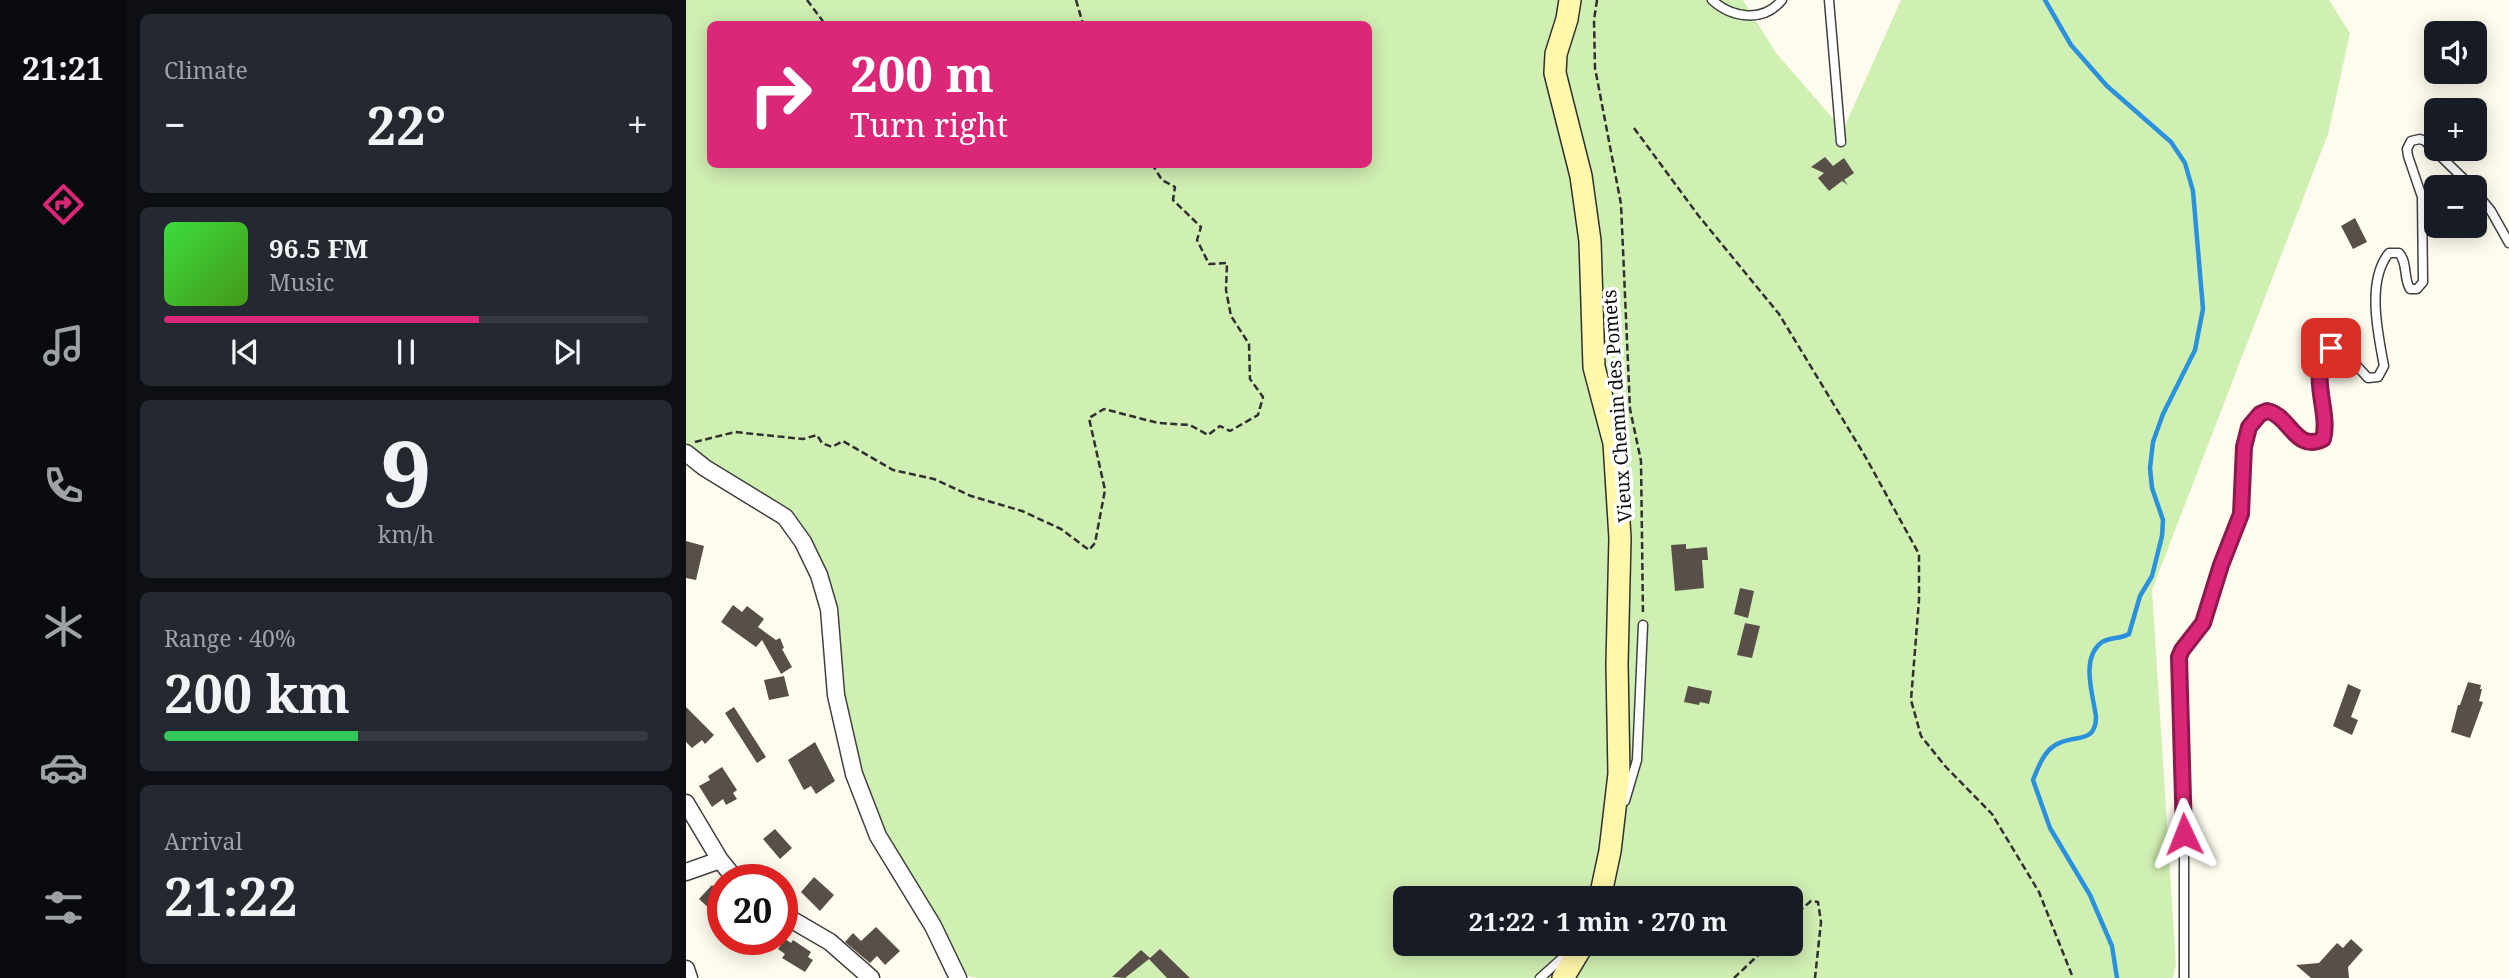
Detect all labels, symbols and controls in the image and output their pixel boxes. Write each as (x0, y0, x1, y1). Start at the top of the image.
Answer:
map controls (2424, 21, 2487, 238)
button: sound (2424, 21, 2487, 84)
text: 200 m (850, 40, 994, 106)
text: 21:21 (22, 46, 104, 89)
icon: right (735, 49, 826, 140)
text: Climate (164, 54, 248, 86)
text: 22° (367, 89, 446, 160)
text: − (164, 98, 186, 150)
text: + (627, 98, 648, 150)
button: + (2424, 98, 2487, 161)
text: Turn right (850, 103, 1008, 146)
button: − (2424, 175, 2487, 238)
icon: directions (39, 180, 88, 229)
text: 96.5 FM (269, 230, 368, 266)
text: Music (269, 266, 334, 298)
street label: Vieux Chemin des Pomets (1596, 289, 1638, 523)
pin (2301, 318, 2361, 378)
icon: music (39, 321, 88, 370)
icon: arrive (2312, 329, 2350, 367)
icon: previous (226, 333, 264, 371)
icon: pause (387, 333, 425, 371)
icon: next (548, 333, 586, 371)
text: 9 (380, 410, 432, 534)
icon: phone (39, 461, 88, 510)
text: km/h (378, 518, 434, 550)
icon: climate (39, 602, 88, 651)
text: Range · 40% (164, 622, 296, 654)
text: 200 km (164, 657, 350, 728)
icon: car (39, 743, 88, 792)
position arrow (2147, 797, 2221, 871)
text: Arrival (164, 825, 243, 857)
text: 21:22 (164, 860, 297, 931)
speed limit sign: 20 (707, 864, 798, 955)
icon: filters (39, 883, 88, 932)
text: 21:22 · 1 min · 270 m (1468, 903, 1728, 939)

